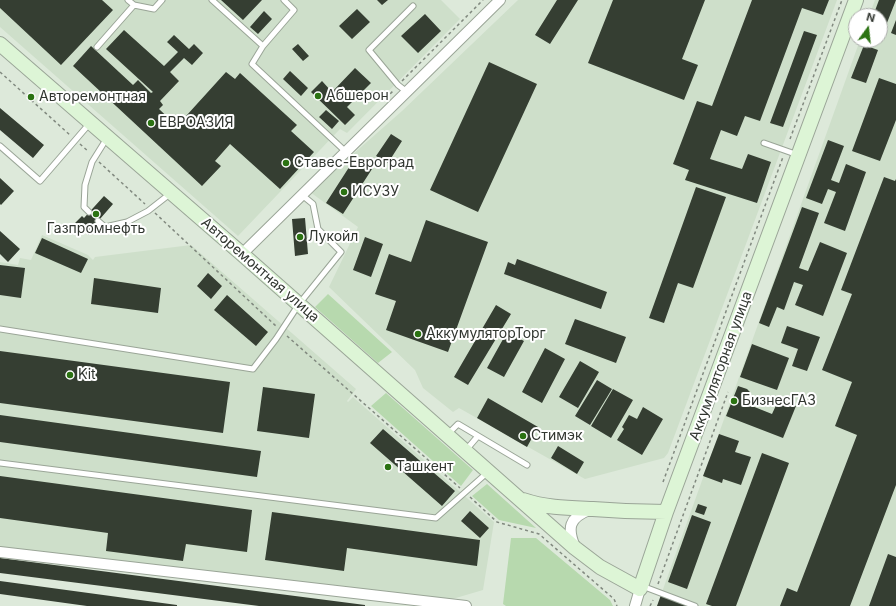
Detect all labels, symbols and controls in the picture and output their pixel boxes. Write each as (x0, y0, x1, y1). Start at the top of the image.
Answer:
north arrow (848, 8, 888, 48)
text: N (865, 10, 877, 25)
place label: Абшерон (326, 88, 389, 104)
place label: Авторемонтная (39, 89, 146, 105)
marker: Абшерон (313, 91, 323, 101)
marker: Авторемонтная (26, 92, 36, 102)
place label: ЕВРОАЗИЯ (159, 115, 234, 131)
marker: ЕВРОАЗИЯ (146, 118, 156, 128)
place label: Ставес-Евроград (294, 155, 414, 171)
marker: Ставес-Евроград (281, 158, 291, 168)
place label: ИСУЗУ (352, 184, 399, 200)
marker: ИСУЗУ (339, 187, 349, 197)
marker: Газпромнефть (91, 209, 101, 219)
street label: Авторемонтная улица (198, 214, 322, 326)
place label: Газпромнефть (47, 221, 145, 237)
place label: Лукойл (308, 229, 358, 245)
marker: Лукойл (295, 232, 305, 242)
street label: Аккумуляторная улица (686, 289, 756, 443)
place label: АккумуляторТорг (426, 326, 546, 342)
marker: АккумуляторТорг (413, 329, 423, 339)
place label: Kit (78, 367, 96, 383)
marker: Kit (65, 370, 75, 380)
place label: БизнесГАЗ (742, 393, 816, 409)
marker: БизнесГАЗ (729, 396, 739, 406)
place label: Стимэк (531, 428, 583, 444)
marker: Стимэк (518, 431, 528, 441)
place label: Ташкент (396, 459, 454, 475)
marker: Ташкент (383, 462, 393, 472)

